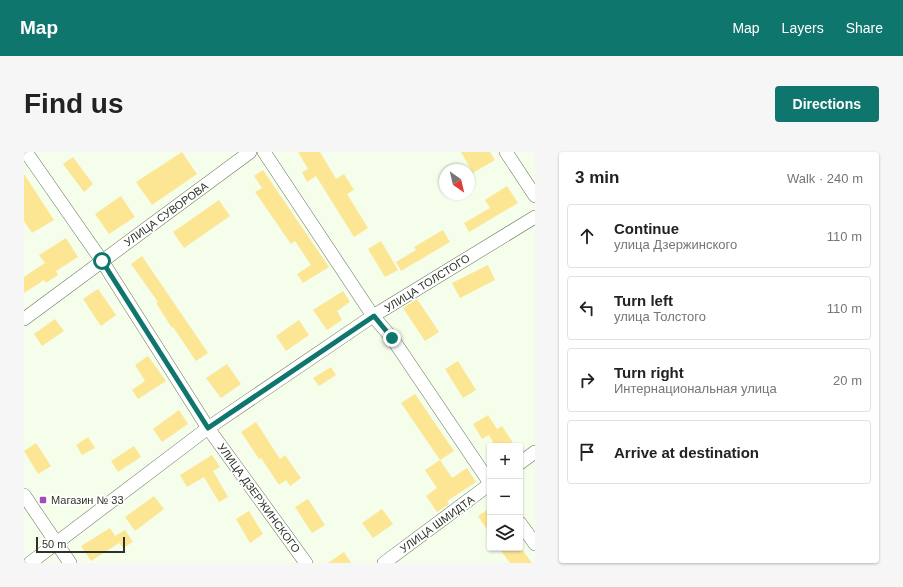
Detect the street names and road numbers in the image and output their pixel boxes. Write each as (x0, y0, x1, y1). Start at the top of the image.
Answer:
street label: УЛИЦА СУВОРОВА (122, 179, 211, 248)
street label: УЛИЦА ТОЛСТОГО (382, 252, 472, 314)
street label: УЛИЦА ДЗЕРЖИНСКОГО (215, 441, 303, 555)
street label: УЛИЦА ШМИДТА (398, 493, 477, 555)

